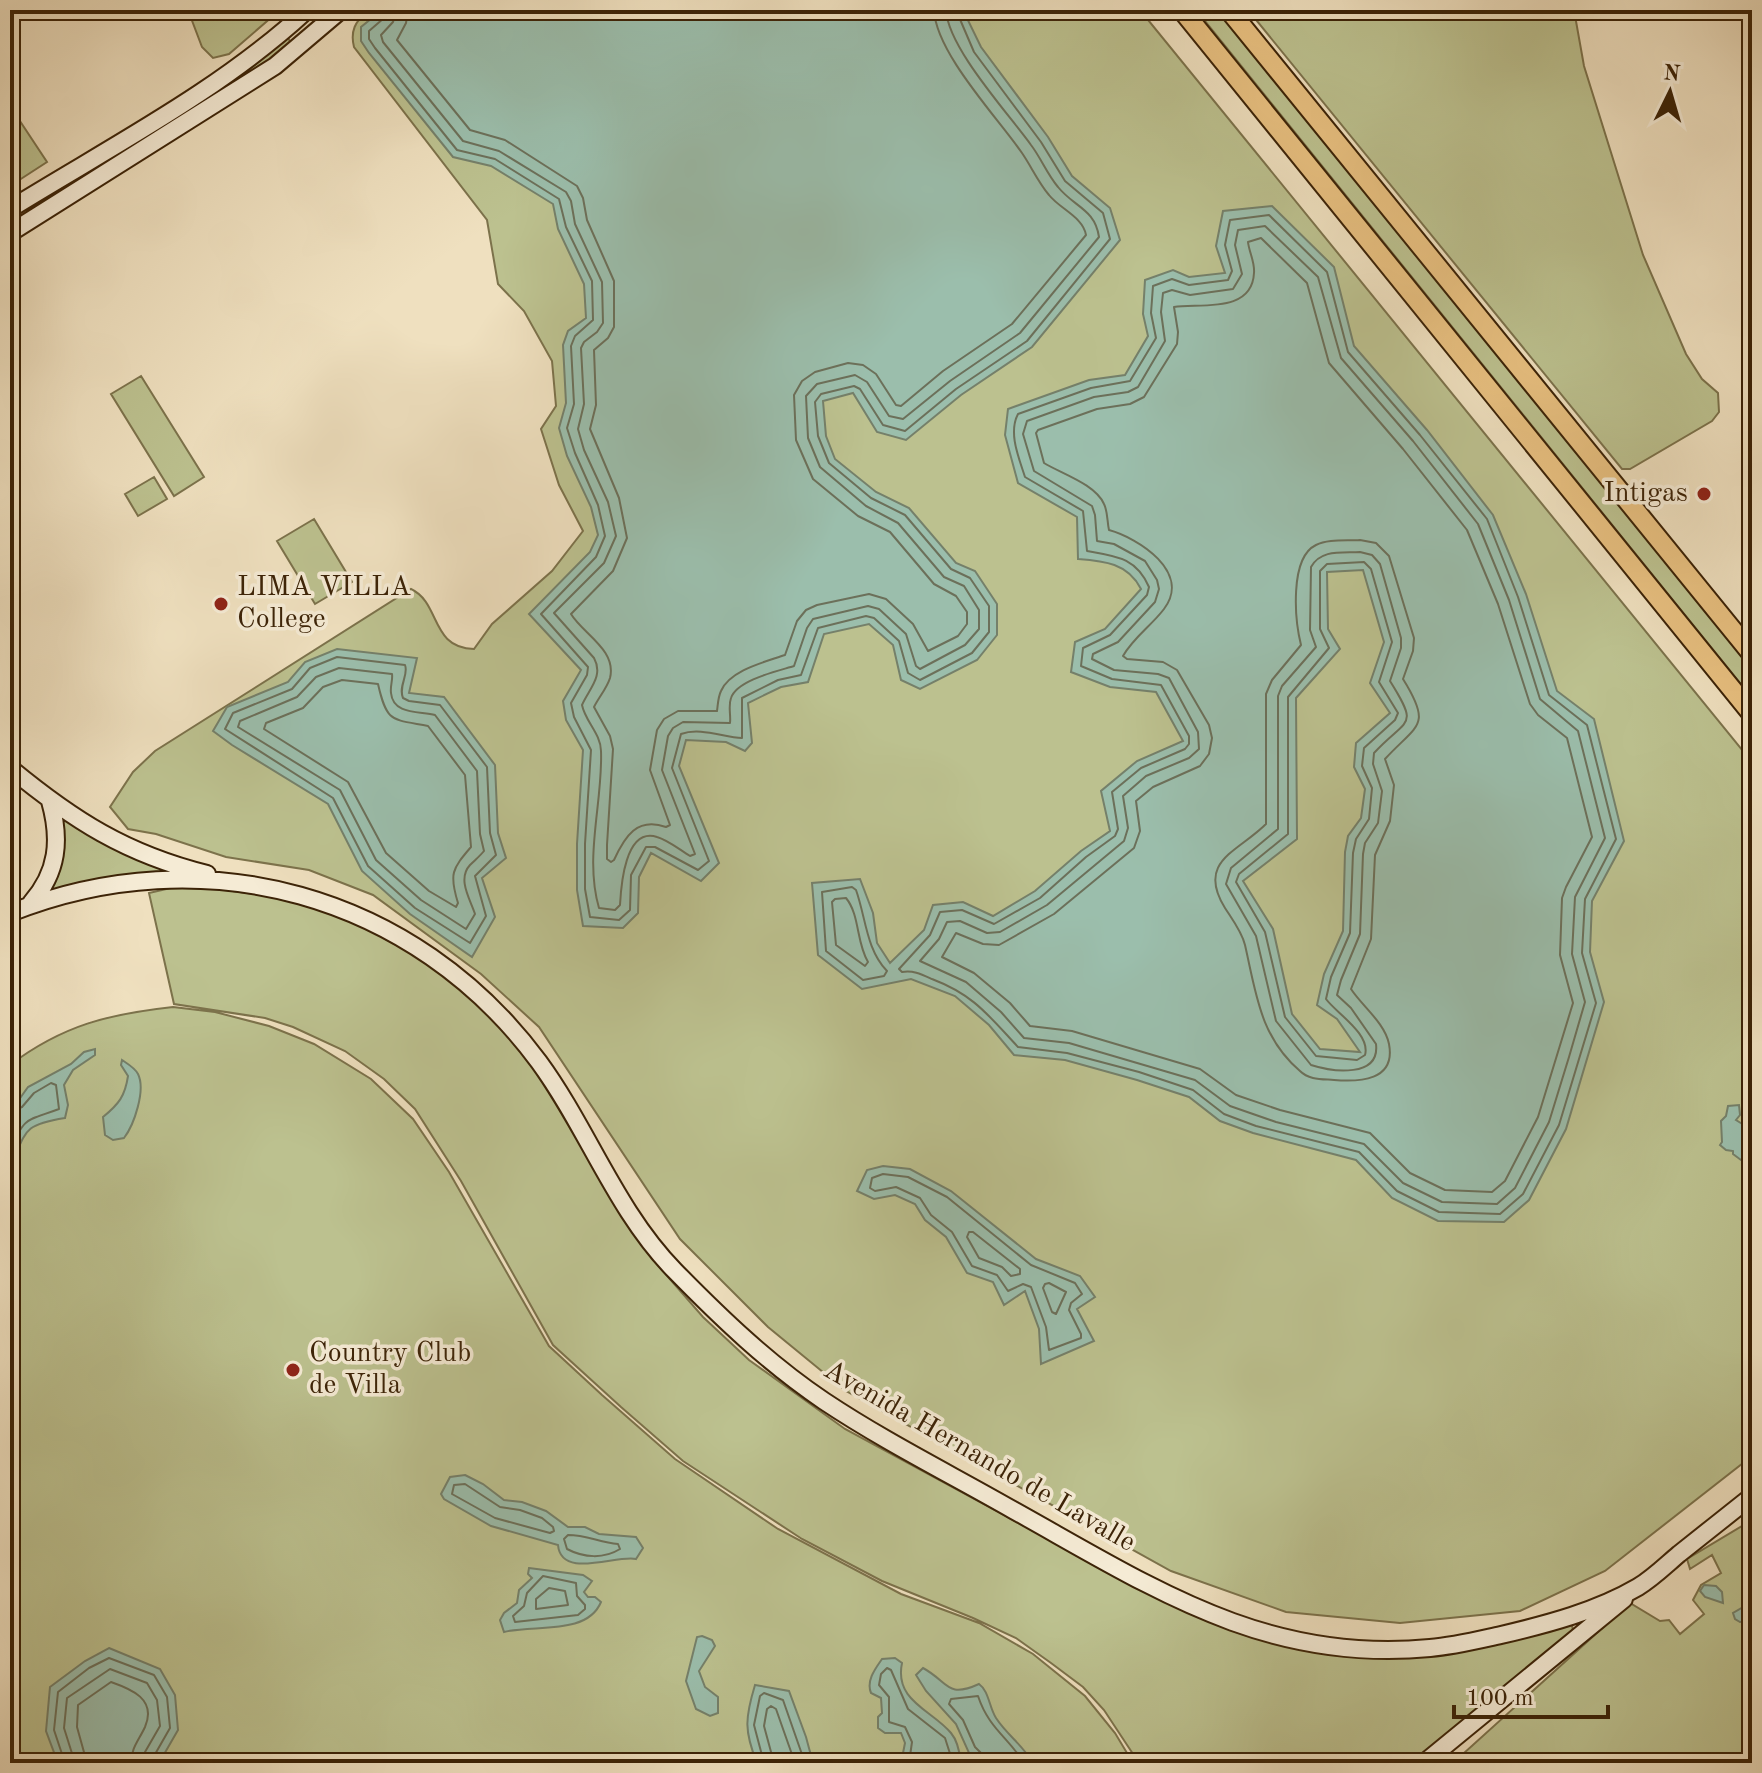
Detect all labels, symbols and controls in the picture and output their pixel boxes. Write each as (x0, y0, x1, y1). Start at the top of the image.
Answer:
north arrow (1630, 52, 1710, 132)
text: N (1662, 62, 1681, 86)
place label: Intigas (1603, 480, 1688, 508)
marker: Intigas (1695, 485, 1713, 503)
place label: LIMA VILLA College (237, 574, 411, 634)
marker: LIMA VILLA College (212, 595, 230, 613)
place label: Country Club de Villa (309, 1340, 471, 1400)
street label: Avenida Hernando de Lavalle (818, 1356, 1140, 1558)
marker: Country Club de Villa (284, 1361, 302, 1379)
scale bar (1454, 1669, 1608, 1719)
text: 100 m (1466, 1687, 1534, 1711)

